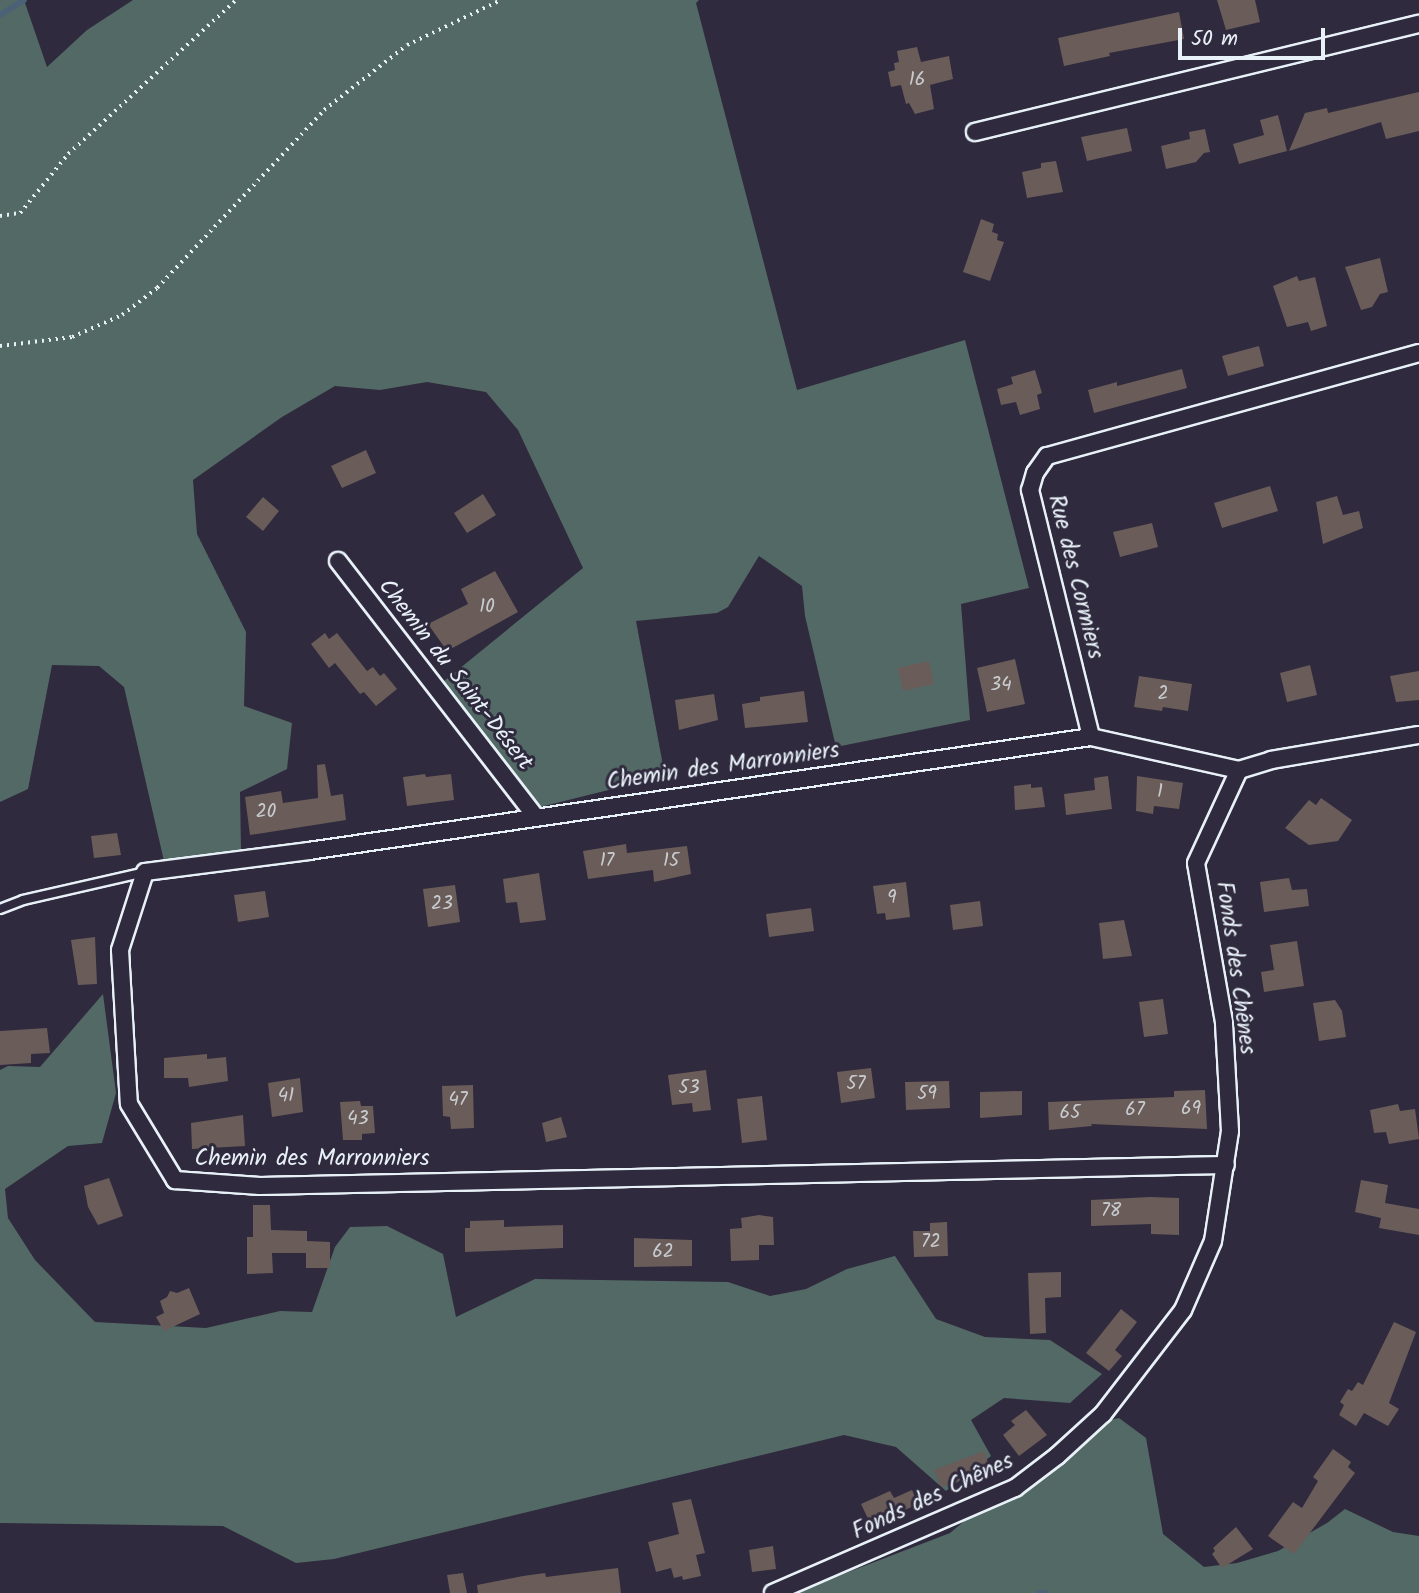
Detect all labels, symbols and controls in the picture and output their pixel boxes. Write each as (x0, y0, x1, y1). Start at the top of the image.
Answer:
scale bar (1181, 14, 1328, 58)
text: 50 m (1191, 23, 1238, 56)
house number: 16 (909, 70, 925, 92)
street label: Rue des Cormiers (1041, 492, 1109, 662)
street label: Chemin du Saint-Désert (372, 574, 538, 776)
house number: 10 (479, 597, 495, 619)
house number: 34 (990, 675, 1012, 697)
house number: 2 (1157, 684, 1169, 706)
street label: Chemin des Marronniers (605, 737, 841, 797)
house number: 1 (1157, 782, 1163, 804)
house number: 20 (256, 802, 276, 824)
house number: 17 (600, 851, 614, 873)
house number: 15 (663, 851, 679, 873)
street label: Fonds des Chênes (1209, 880, 1261, 1056)
house number: 9 (887, 888, 897, 910)
house number: 23 (431, 894, 453, 916)
house number: 57 (847, 1074, 865, 1096)
house number: 53 (678, 1078, 700, 1100)
house number: 59 (917, 1084, 937, 1106)
house number: 41 (278, 1086, 294, 1108)
house number: 47 (448, 1090, 468, 1112)
house number: 69 (1181, 1099, 1201, 1121)
house number: 67 (1125, 1100, 1145, 1122)
house number: 65 (1060, 1103, 1080, 1125)
house number: 43 (347, 1109, 369, 1131)
street label: Chemin des Marronniers (195, 1145, 429, 1173)
house number: 78 (1101, 1201, 1121, 1223)
house number: 72 (921, 1232, 941, 1254)
house number: 62 (652, 1242, 674, 1264)
street label: Fonds des Chênes (848, 1448, 1018, 1546)

